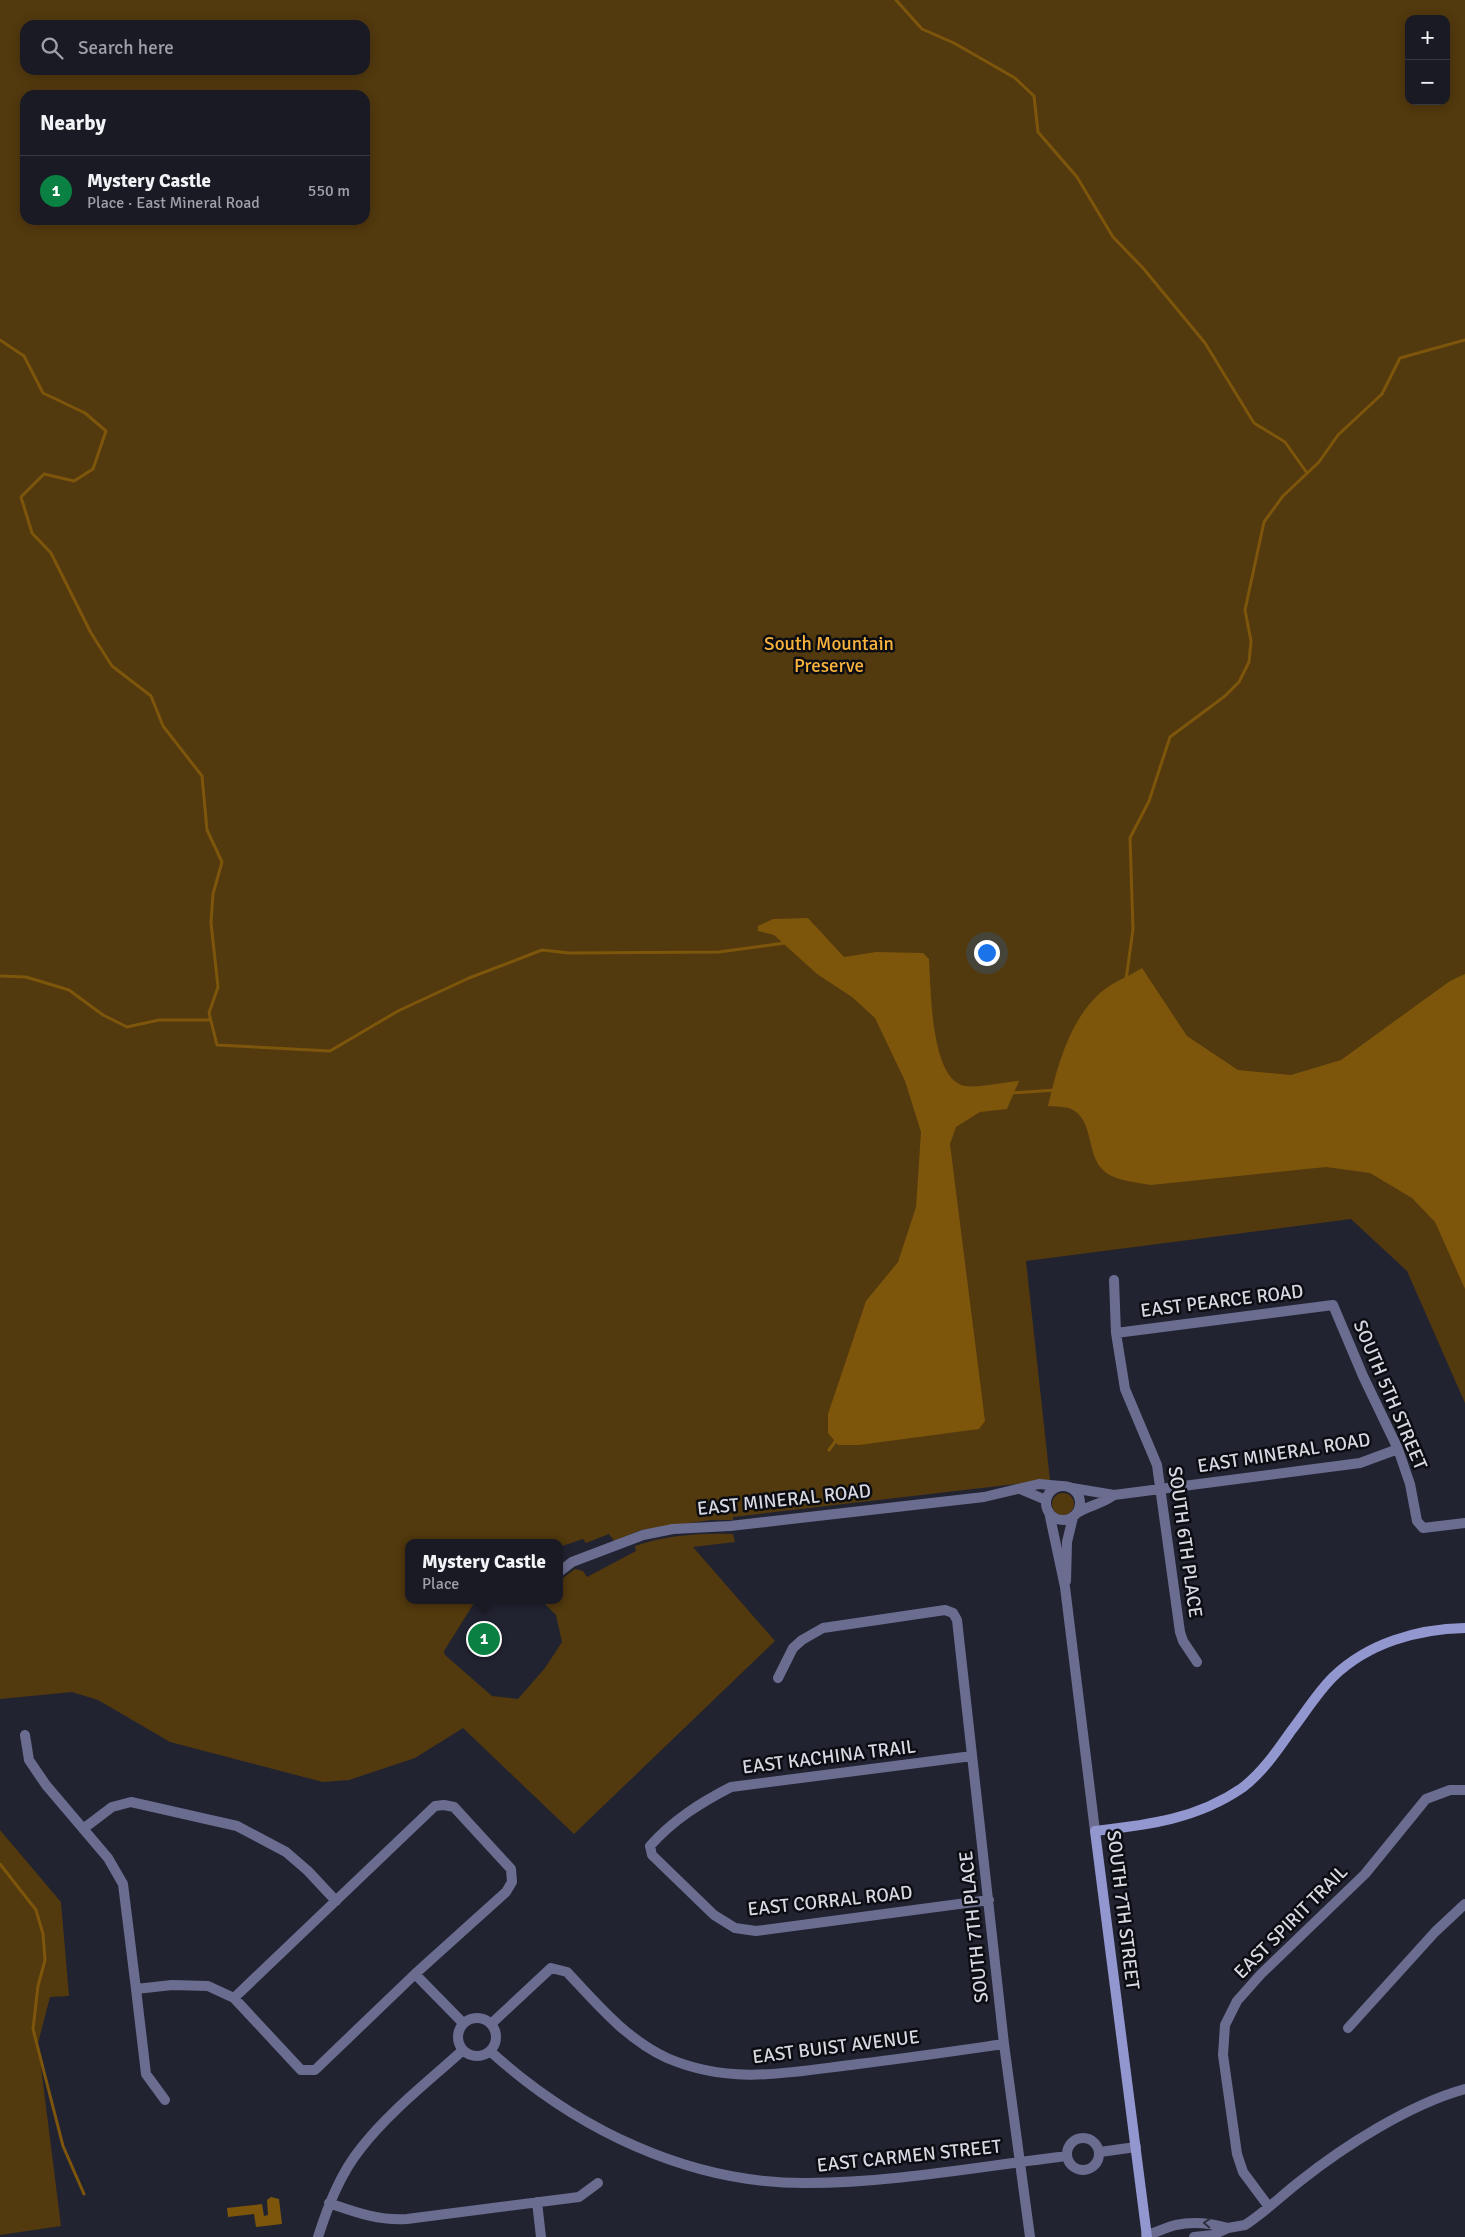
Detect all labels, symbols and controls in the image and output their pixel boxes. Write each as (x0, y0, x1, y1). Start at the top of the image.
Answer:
map controls (1405, 15, 1450, 105)
button: + (1405, 15, 1450, 60)
search box (20, 20, 370, 75)
icon: search (38, 34, 66, 62)
text: Search here (78, 36, 174, 60)
button: − (1405, 60, 1450, 105)
text: Nearby (40, 110, 106, 136)
text: Mystery Castle (87, 169, 211, 193)
text: 1 (52, 181, 60, 201)
text: 550 m (308, 181, 350, 201)
text: Place · East Mineral Road (87, 193, 260, 213)
park label: South Mountain Preserve (764, 632, 894, 678)
your location (974, 940, 1000, 966)
street label: EAST PEARCE ROAD (1139, 1279, 1305, 1323)
street label: SOUTH 5TH STREET (1348, 1317, 1433, 1474)
street label: EAST MINERAL ROAD (1196, 1427, 1372, 1479)
street label: SOUTH 6TH PLACE (1162, 1465, 1208, 1619)
street label: EAST MINERAL ROAD (696, 1479, 872, 1521)
popup (405, 1539, 563, 1604)
text: Mystery Castle (422, 1550, 546, 1574)
text: Place (422, 1574, 459, 1594)
pin: 1 (468, 1620, 500, 1658)
street label: EAST KACHINA TRAIL (741, 1734, 918, 1780)
street label: SOUTH 7TH STREET (1101, 1829, 1145, 1992)
street label: SOUTH 7TH PLACE (954, 1850, 994, 2004)
street label: EAST SPIRIT TRAIL (1229, 1860, 1353, 1984)
street label: EAST CORRAL ROAD (746, 1880, 914, 1922)
street label: EAST BUIST AVENUE (751, 2025, 921, 2069)
street label: EAST CARMEN STREET (816, 2134, 1003, 2178)
one-way arrow (1202, 2218, 1210, 2229)

